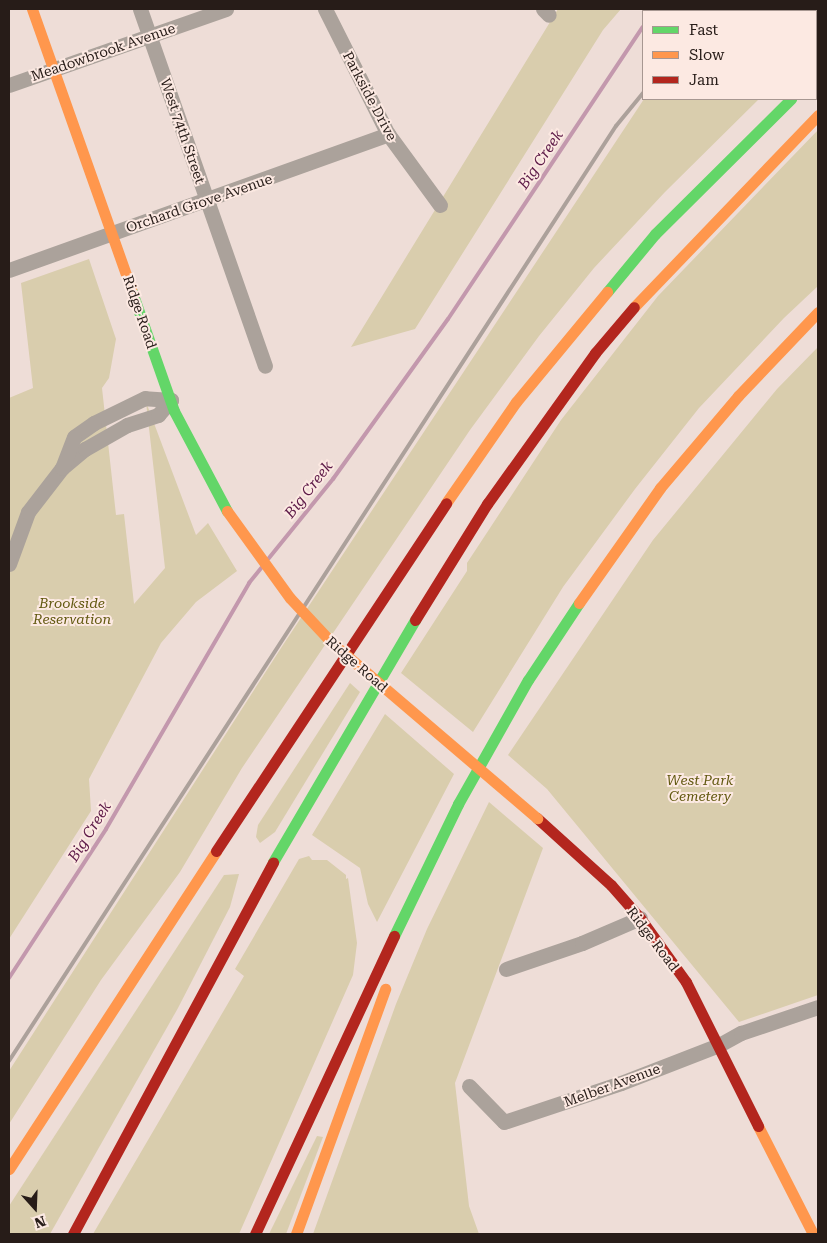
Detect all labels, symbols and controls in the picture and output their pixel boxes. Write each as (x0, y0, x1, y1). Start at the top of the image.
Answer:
legend (642, 10, 817, 100)
street label: Meadowbrook Avenue (29, 19, 177, 85)
text: Fast (689, 21, 718, 39)
text: Slow (689, 46, 724, 64)
street label: Parkside Drive (339, 49, 401, 143)
text: Jam (689, 71, 719, 89)
street label: West 74th Street (157, 76, 209, 186)
water label: Big Creek (515, 127, 567, 193)
street label: Orchard Grove Avenue (124, 170, 274, 236)
street label: Ridge Road (120, 273, 160, 351)
water label: Big Creek (281, 458, 337, 522)
park label: Brookside Reservation (33, 595, 111, 628)
street label: Ridge Road (323, 633, 391, 695)
park label: West Park Cemetery (667, 772, 733, 804)
water label: Big Creek (65, 799, 115, 865)
street label: Ridge Road (623, 903, 683, 975)
street label: Melber Avenue (562, 1060, 662, 1110)
north arrow (10, 1183, 60, 1233)
text: N (32, 1213, 48, 1231)

